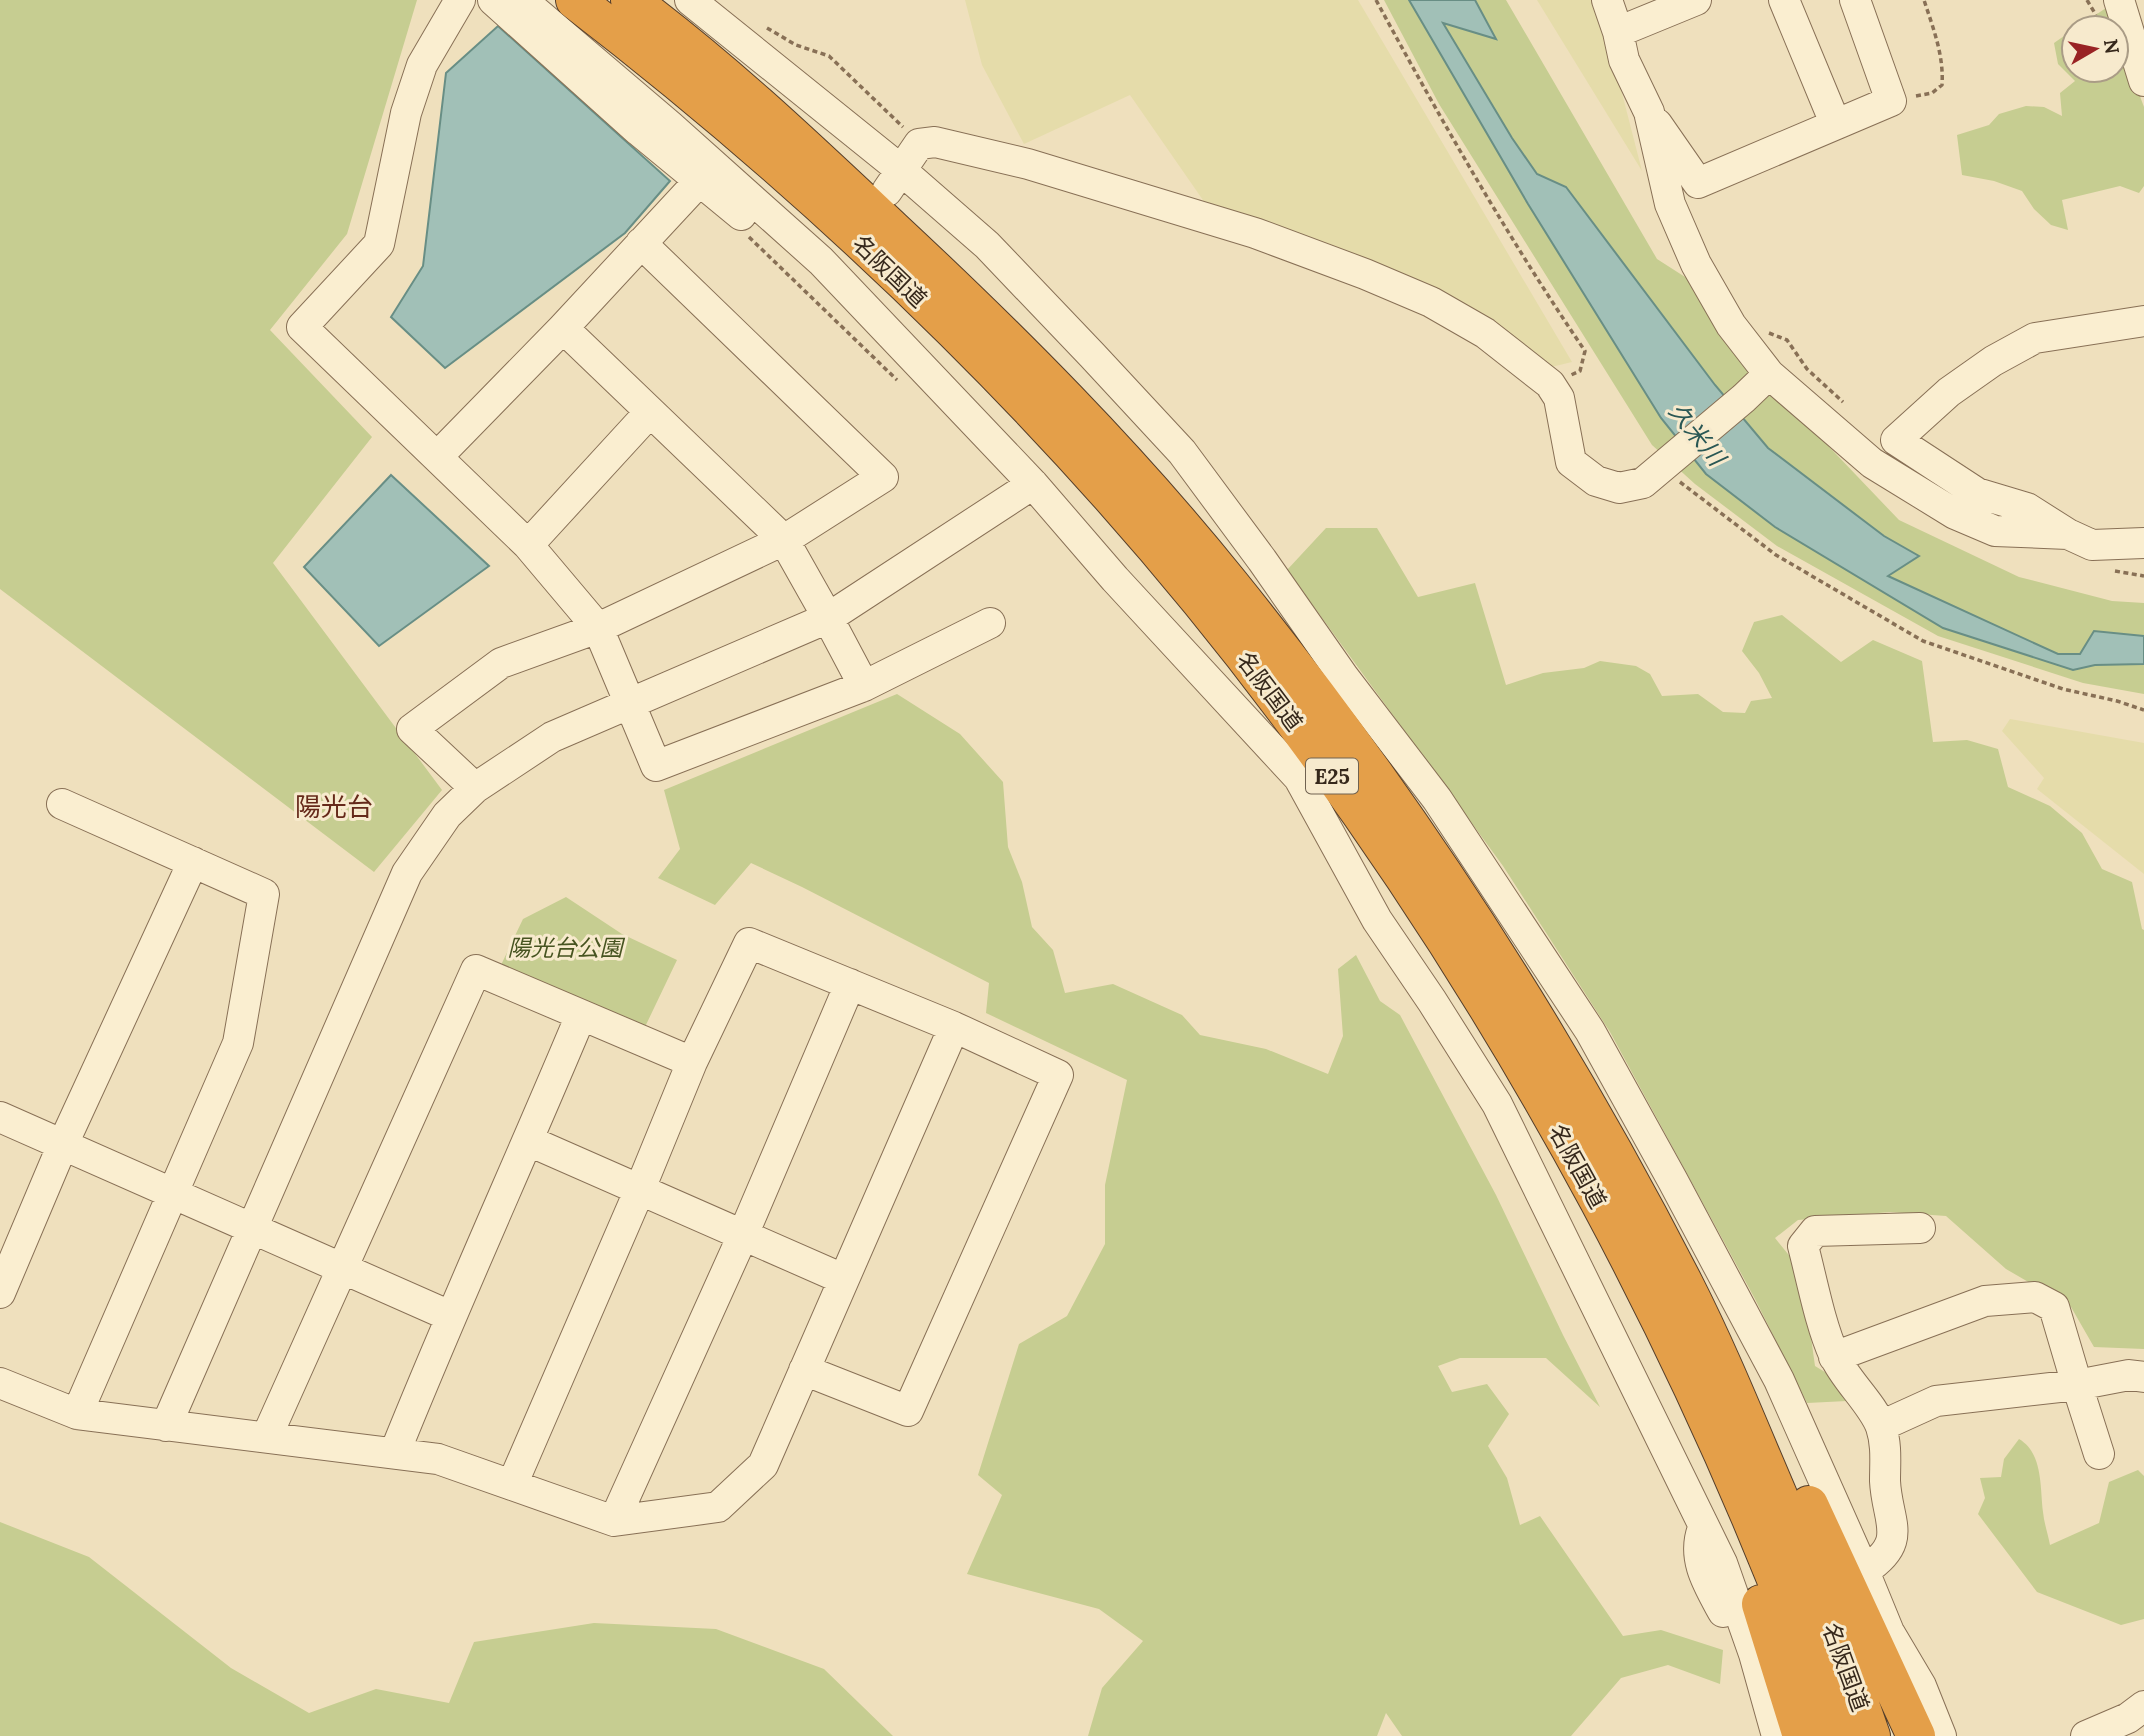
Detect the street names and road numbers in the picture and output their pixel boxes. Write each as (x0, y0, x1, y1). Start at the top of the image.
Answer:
street label: 名阪国道 (847, 229, 933, 313)
street label: 名阪国道 (1231, 646, 1309, 736)
road number: E25 (1306, 758, 1358, 794)
street label: 名阪国道 (1543, 1119, 1613, 1213)
street label: 名阪国道 (1817, 1619, 1875, 1715)

